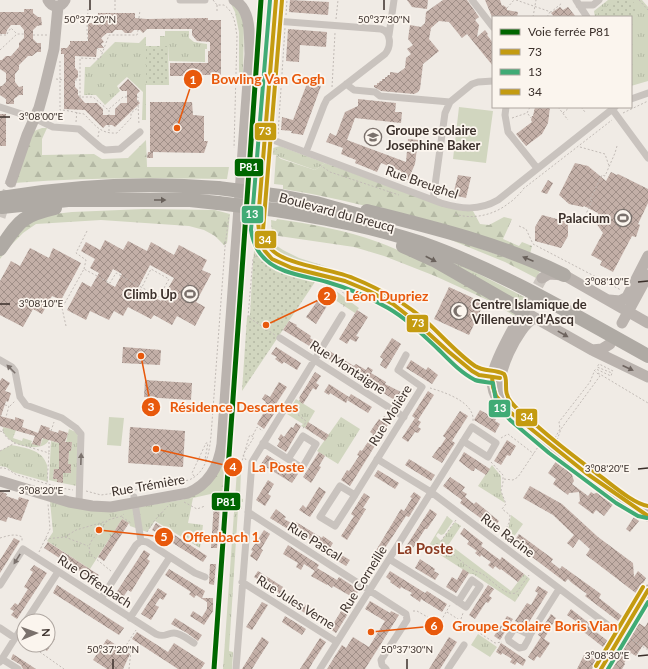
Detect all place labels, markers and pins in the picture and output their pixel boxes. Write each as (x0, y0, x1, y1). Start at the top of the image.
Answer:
callout: Bowling Van Gogh (183, 66, 333, 92)
place label: Groupe scolaire Josephine Baker (386, 122, 481, 153)
school or university icon: Groupe scolaire Josephine Baker (363, 127, 383, 147)
sports icon: Palacium (613, 208, 633, 228)
place label: Palacium (558, 210, 610, 226)
callout: Léon Dupriez (317, 283, 436, 309)
sports icon: Climb Up (180, 284, 200, 304)
place label: Climb Up (124, 286, 177, 302)
place label: Centre Islamique de Villeneuve d'Ascq (471, 296, 587, 327)
mosque icon: Centre Islamique de Villeneuve d'Ascq (449, 301, 469, 321)
callout: Résidence Descartes (141, 394, 306, 420)
callout: La Poste (223, 454, 312, 480)
callout: Offenbach 1 (154, 524, 267, 550)
callout: Groupe Scolaire Boris Vian (424, 613, 626, 639)

